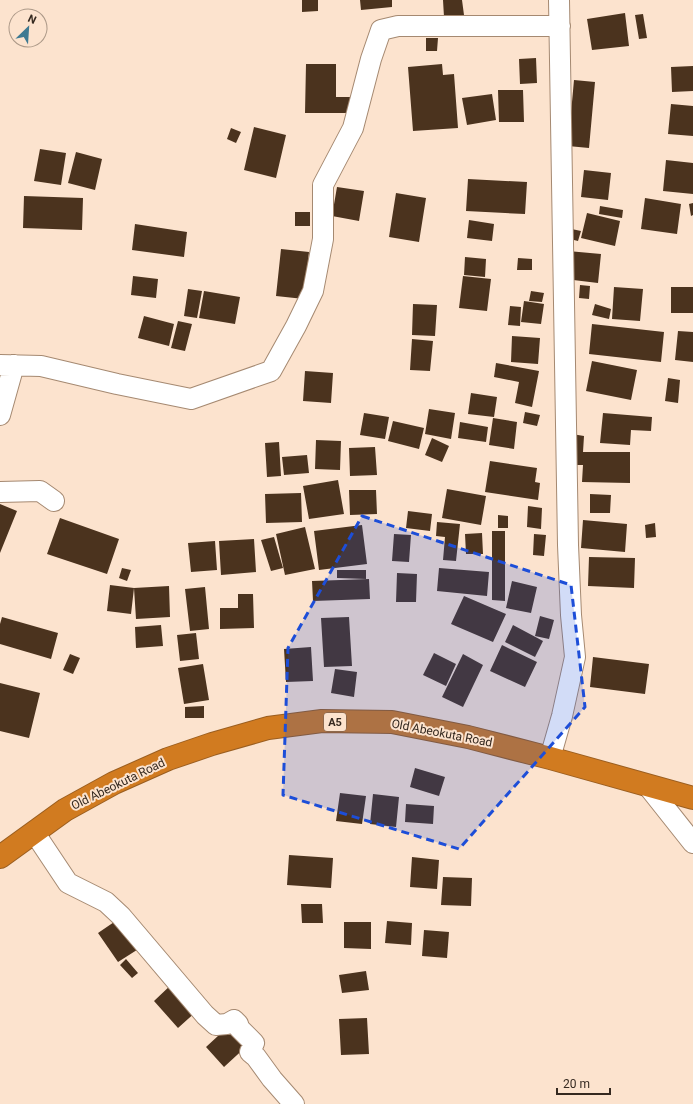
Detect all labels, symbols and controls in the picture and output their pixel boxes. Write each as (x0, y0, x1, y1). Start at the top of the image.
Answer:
north arrow (8, 8, 48, 48)
text: N (26, 12, 38, 27)
road number: A5 (324, 713, 346, 731)
street label: Old Abeokuta Road (390, 716, 494, 750)
street label: Old Abeokuta Road (69, 755, 167, 813)
scale bar (557, 1070, 610, 1096)
text: 20 m (563, 1077, 590, 1091)

